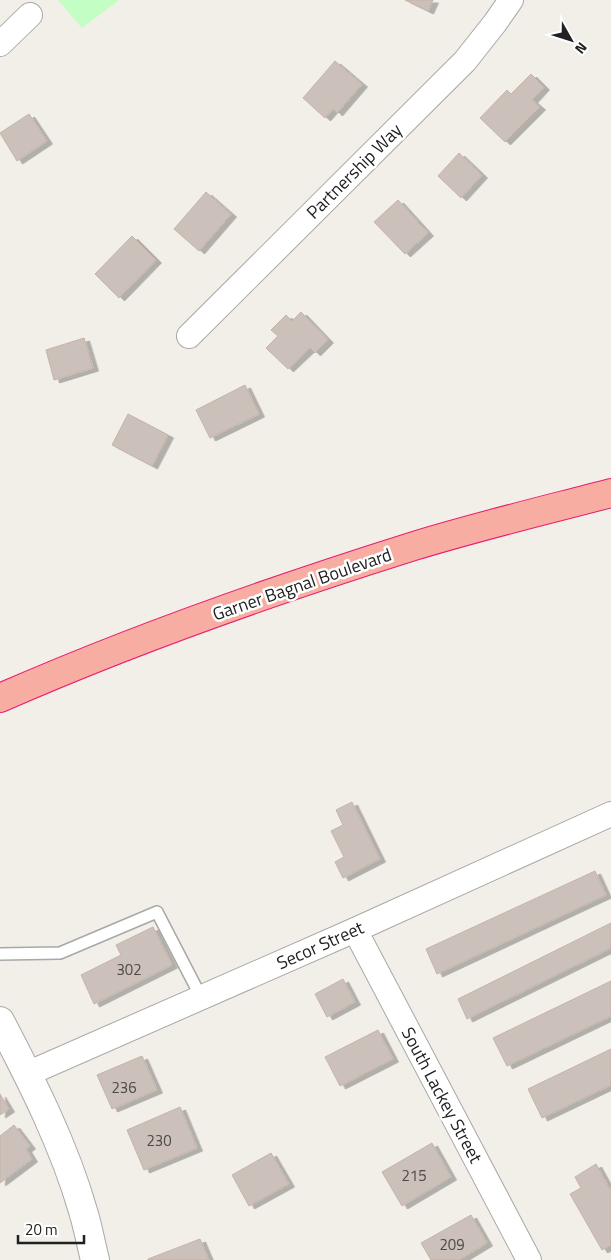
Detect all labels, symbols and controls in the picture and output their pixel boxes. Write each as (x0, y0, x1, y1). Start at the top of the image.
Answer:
north arrow (546, 15, 596, 65)
text: N (570, 38, 593, 59)
street label: Partnership Way (300, 117, 408, 225)
street label: Garner Bagnal Boulevard (209, 541, 395, 627)
street label: Secor Street (272, 914, 368, 976)
house number: 302 (116, 958, 142, 981)
street label: South Lackey Street (395, 1022, 490, 1168)
house number: 236 (111, 1076, 137, 1099)
house number: 230 (146, 1129, 172, 1152)
house number: 215 (401, 1164, 427, 1187)
scale bar (18, 1212, 84, 1244)
text: 20 m (25, 1218, 58, 1241)
house number: 209 (439, 1233, 465, 1256)

